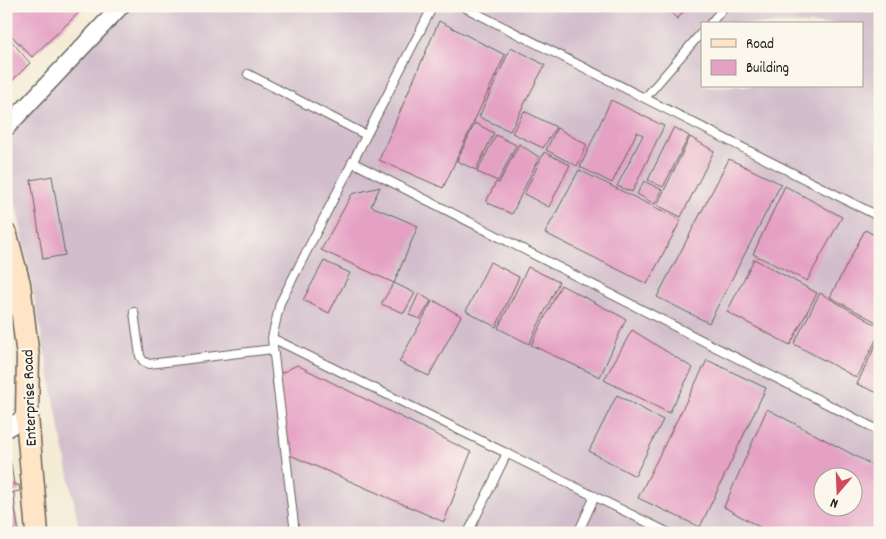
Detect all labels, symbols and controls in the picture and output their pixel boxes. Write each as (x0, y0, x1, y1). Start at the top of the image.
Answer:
legend (701, 22, 864, 88)
text: Road (746, 34, 774, 56)
text: Building (746, 58, 789, 80)
street label: Enterprise Road (17, 349, 44, 447)
north arrow (814, 466, 864, 516)
text: N (828, 492, 841, 513)

